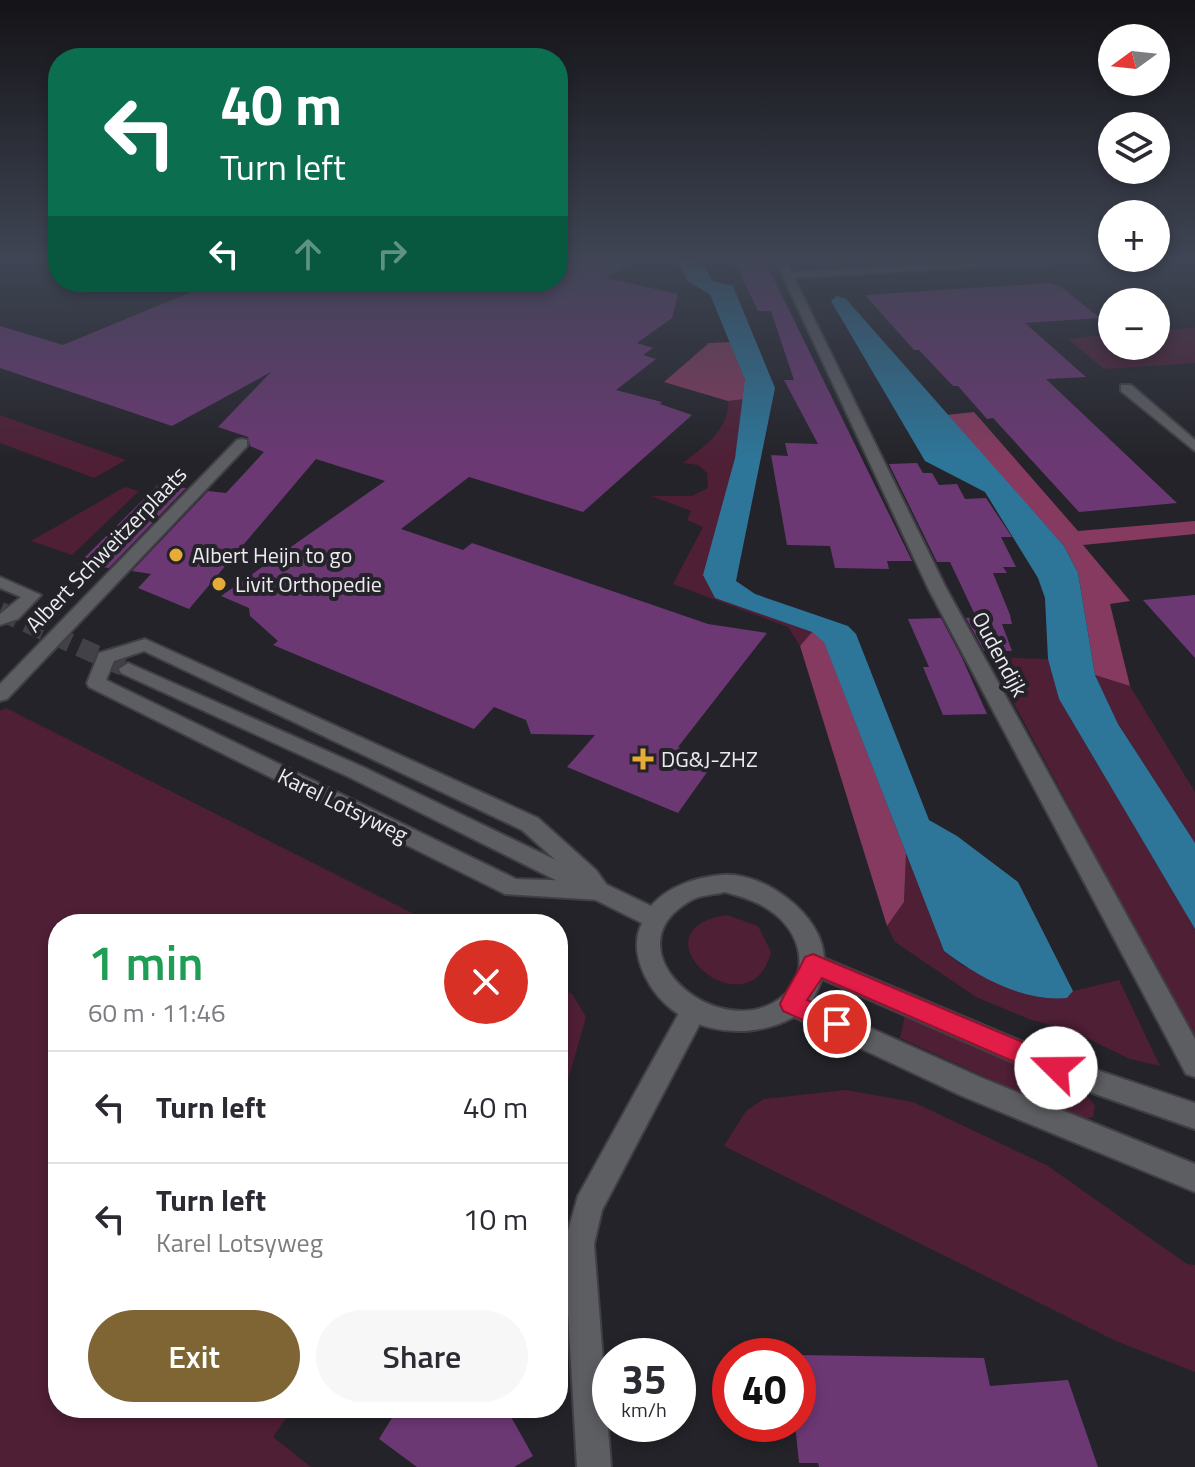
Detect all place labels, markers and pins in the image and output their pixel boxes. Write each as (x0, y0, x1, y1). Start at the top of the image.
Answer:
place label: Albert Heijn to go (192, 538, 352, 572)
marker: Albert Heijn to go (167, 546, 185, 564)
place label: Livit Orthopedie (235, 567, 382, 601)
marker: Livit Orthopedie (210, 575, 228, 593)
place label: DG&J-ZHZ (661, 742, 758, 776)
marker: DG&J-ZHZ (632, 748, 654, 770)
pin (803, 990, 871, 1058)

